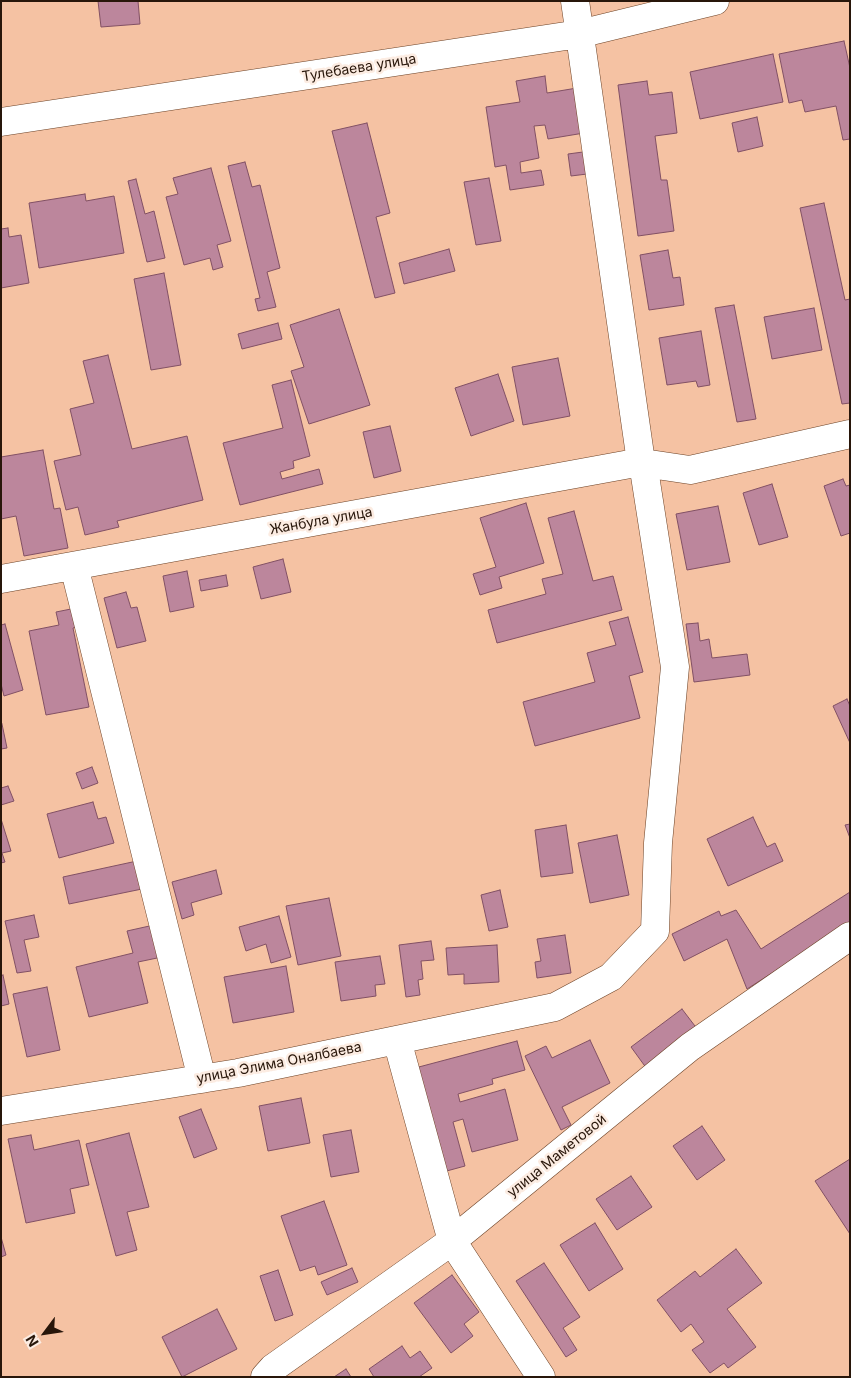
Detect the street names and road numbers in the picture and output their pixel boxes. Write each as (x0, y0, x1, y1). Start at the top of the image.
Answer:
street label: Тулебаева улица (301, 51, 417, 85)
street label: Жанбула улица (268, 504, 374, 538)
street label: улица Элима Оналбаева (195, 1039, 363, 1087)
street label: улица Маметовой (504, 1111, 610, 1201)

